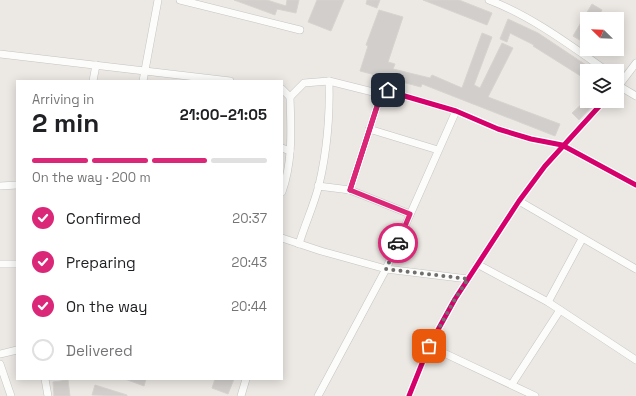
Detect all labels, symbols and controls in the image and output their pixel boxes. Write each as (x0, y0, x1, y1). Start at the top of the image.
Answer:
north arrow (580, 12, 624, 56)
map controls (580, 12, 624, 108)
button: layers (580, 64, 624, 108)
pin (371, 73, 405, 107)
icon: home (377, 79, 399, 101)
text: Arriving in (32, 91, 94, 108)
text: 21:00–21:05 (180, 105, 267, 124)
text: 2 min (32, 106, 99, 140)
text: On the way · 200 m (32, 169, 151, 186)
icon: check (32, 207, 54, 229)
text: Confirmed (66, 209, 141, 228)
text: 20:37 (232, 210, 267, 227)
courier (378, 223, 418, 263)
icon: car (387, 232, 409, 254)
icon: check (32, 251, 54, 273)
text: Preparing (66, 253, 136, 272)
text: 20:43 (232, 254, 267, 271)
icon: check (32, 295, 54, 317)
text: On the way (66, 297, 147, 316)
text: 20:44 (231, 298, 267, 315)
pin (412, 329, 446, 363)
icon: bag (418, 335, 440, 357)
text: Delivered (66, 341, 133, 360)

